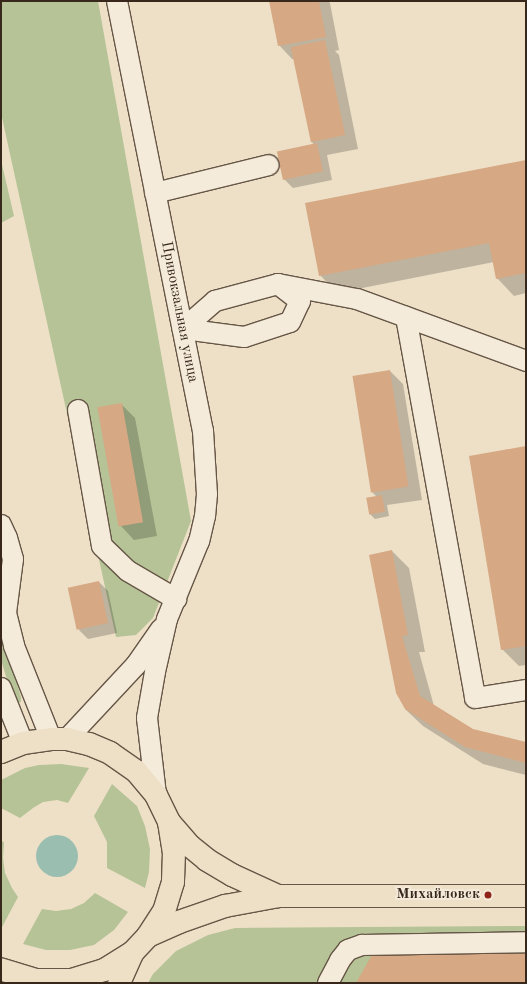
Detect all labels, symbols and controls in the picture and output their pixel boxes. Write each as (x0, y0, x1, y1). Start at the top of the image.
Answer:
street label: Привокзальная улица (156, 240, 202, 384)
place label: Михайловск (396, 886, 480, 904)
marker: Михайловск (483, 890, 493, 900)

